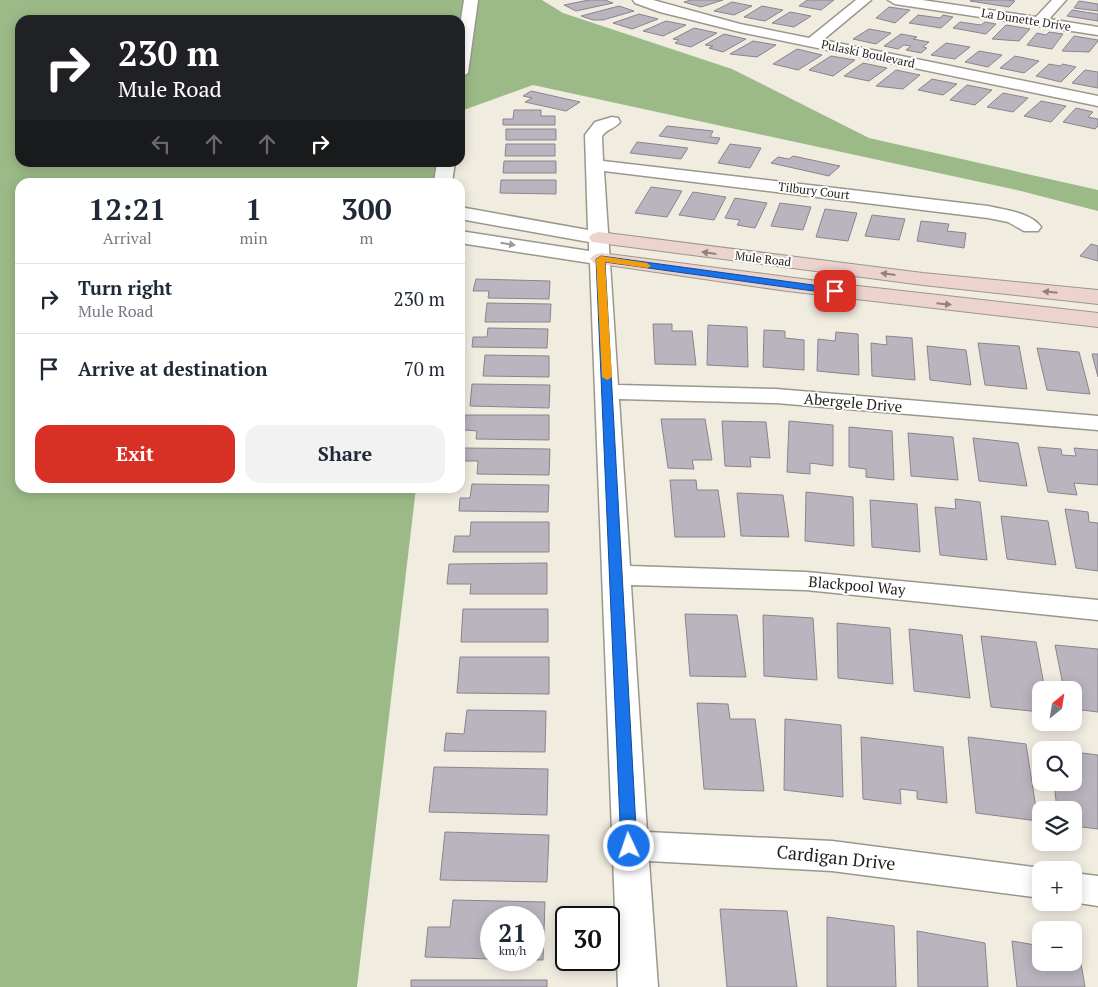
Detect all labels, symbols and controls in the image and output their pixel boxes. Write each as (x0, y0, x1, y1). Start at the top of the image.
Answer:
street label: La Dunette Drive (980, 5, 1072, 34)
text: 230 m (118, 30, 219, 76)
icon: right (35, 35, 100, 100)
street label: Pulaski Boulevard (820, 36, 917, 71)
text: Mule Road (118, 74, 222, 103)
icon: left (147, 130, 175, 158)
icon: ahead (200, 130, 228, 158)
icon: ahead (253, 130, 281, 158)
icon: right (306, 130, 334, 158)
street label: Tilbury Court (777, 179, 851, 202)
text: 12:21 (88, 189, 166, 229)
text: 1 (245, 189, 262, 229)
text: 300 (341, 189, 392, 229)
text: Arrival (103, 227, 152, 249)
text: min (240, 227, 268, 249)
text: m (359, 227, 373, 249)
one-way arrow (501, 241, 517, 249)
one-way arrow (701, 248, 717, 256)
street label: Mule Road (734, 248, 792, 269)
pin (814, 270, 856, 312)
one-way arrow (880, 270, 896, 278)
text: Turn right (78, 275, 172, 300)
icon: arrive (821, 277, 849, 305)
icon: right (35, 285, 63, 313)
text: 230 m (394, 286, 445, 311)
one-way arrow (1041, 287, 1057, 295)
text: Mule Road (78, 300, 154, 322)
one-way arrow (936, 300, 952, 308)
icon: arrive (35, 355, 63, 383)
text: Arrive at destination (78, 356, 267, 381)
text: 70 m (404, 356, 445, 381)
street label: Abergele Drive (803, 388, 903, 416)
button: Exit (35, 425, 235, 483)
button: Share (245, 425, 445, 483)
street label: Blackpool Way (808, 571, 907, 599)
north arrow (1032, 681, 1082, 731)
map controls (1032, 681, 1082, 971)
button: search (1032, 741, 1082, 791)
button: layers (1032, 801, 1082, 851)
position arrow (602, 819, 654, 871)
street label: Cardigan Drive (775, 839, 897, 875)
button: + (1032, 861, 1082, 911)
speed limit sign: 30 (555, 906, 620, 971)
text: 21 (498, 916, 527, 949)
button: − (1032, 921, 1082, 971)
text: km/h (499, 943, 526, 958)

